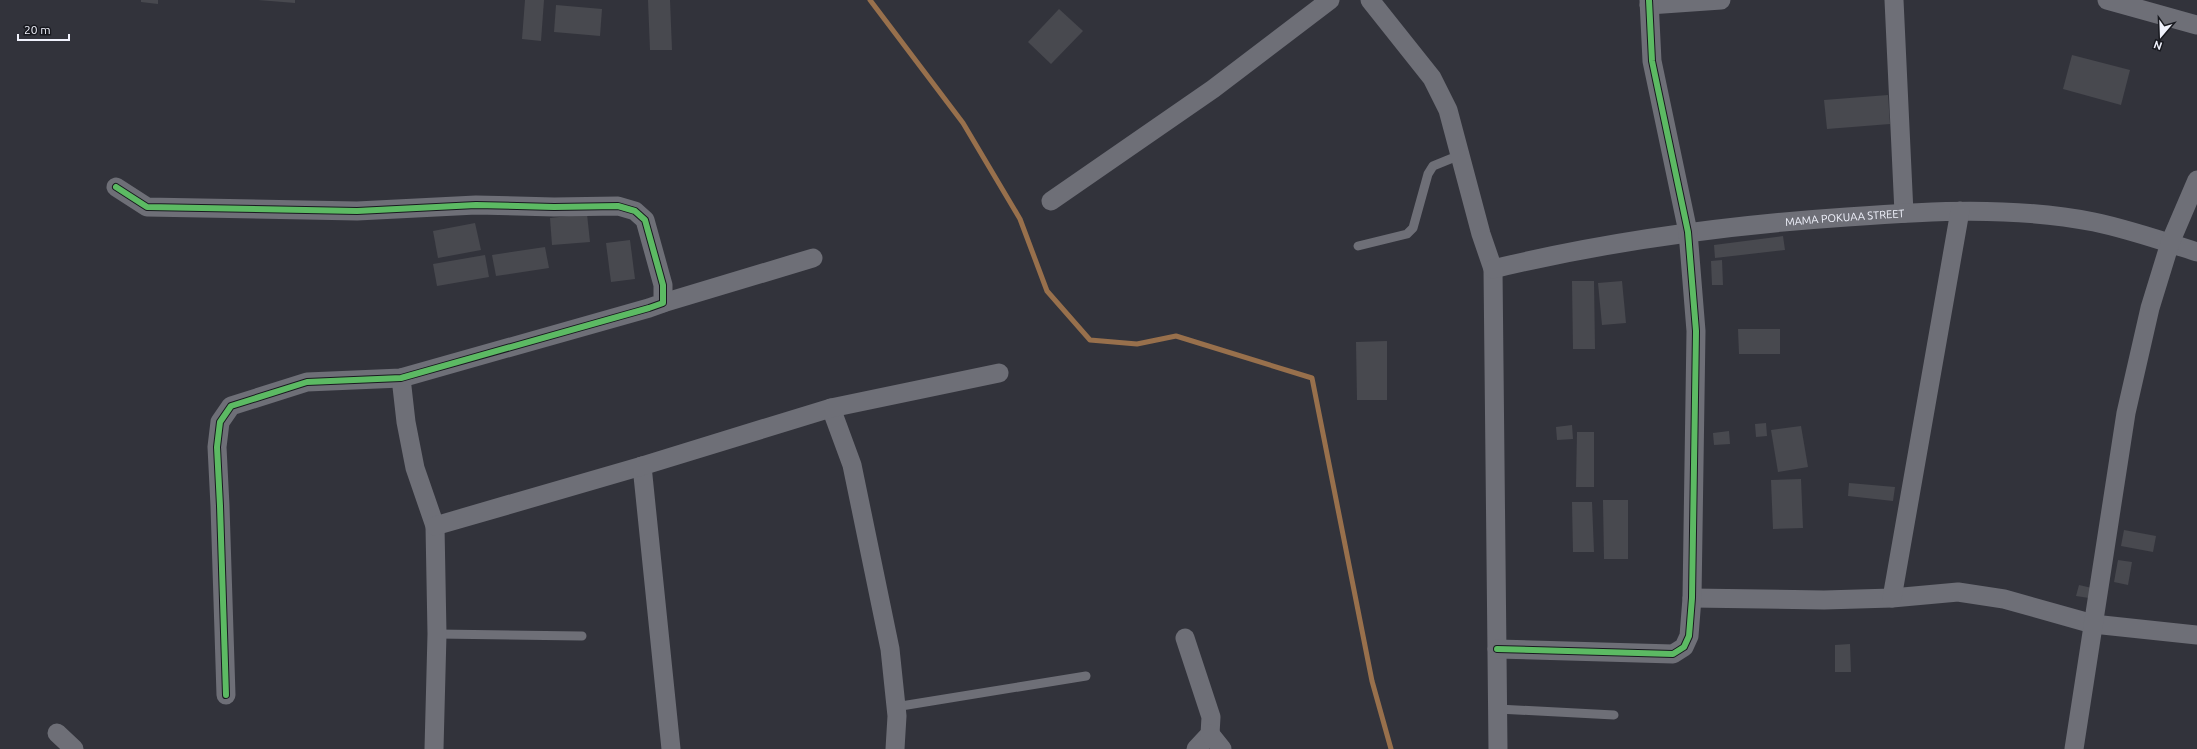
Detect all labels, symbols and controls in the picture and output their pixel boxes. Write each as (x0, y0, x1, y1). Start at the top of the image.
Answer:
scale bar (18, 16, 69, 42)
north arrow (2141, 16, 2181, 56)
text: 20 m (24, 23, 51, 36)
text: N (2152, 38, 2164, 52)
street label: MAMA POKUAA STREET (1785, 207, 1905, 228)

